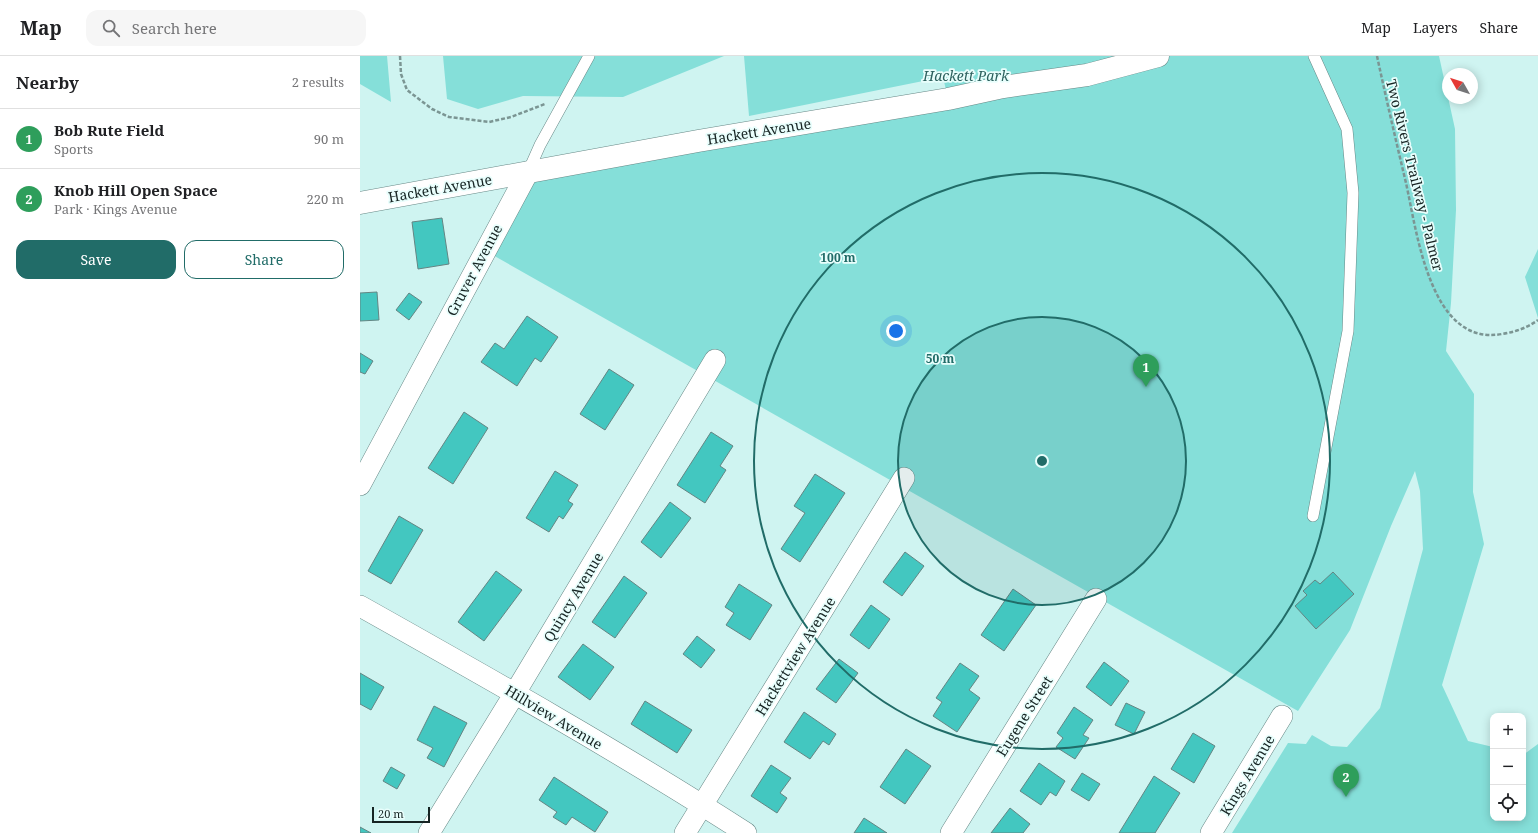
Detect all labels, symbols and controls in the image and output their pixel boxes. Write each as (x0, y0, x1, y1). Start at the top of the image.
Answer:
search box (86, 10, 366, 46)
text: Map (20, 15, 62, 41)
icon: search (100, 17, 122, 39)
text: Search here (132, 18, 217, 38)
text: Map (1361, 18, 1391, 37)
text: Layers (1413, 18, 1458, 37)
text: Share (1480, 18, 1518, 37)
park label: Hackett Park (922, 66, 1010, 85)
north arrow (1442, 68, 1478, 104)
text: Nearby (16, 71, 79, 94)
text: 2 results (292, 73, 344, 91)
street label: Two Rivers Trailway - Palmer (1382, 77, 1448, 273)
street label: Hackett Avenue (706, 113, 812, 149)
text: Bob Rute Field (54, 120, 164, 140)
text: 1 (25, 130, 33, 148)
text: 90 m (314, 130, 344, 148)
text: Sports (54, 140, 93, 158)
street label: Hackett Avenue (387, 170, 493, 206)
text: Knob Hill Open Space (54, 180, 218, 200)
text: 2 (25, 190, 33, 208)
text: 220 m (307, 190, 344, 208)
text: Park · Kings Avenue (54, 200, 177, 218)
street label: Gruver Avenue (442, 221, 506, 319)
button: Save (16, 240, 176, 279)
button: Share (184, 240, 344, 279)
text: 100 m (820, 249, 856, 266)
your location (886, 321, 906, 341)
text: 50 m (926, 350, 954, 367)
pin: 1 (1133, 354, 1159, 387)
centre of rings (1035, 454, 1049, 468)
street label: Quincy Avenue (539, 549, 607, 645)
street label: Hackettview Avenue (751, 593, 839, 719)
street label: Eugene Street (992, 672, 1056, 760)
street label: Hillview Avenue (502, 681, 606, 753)
map controls (1490, 713, 1526, 821)
button: + (1490, 713, 1526, 749)
street label: Kings Avenue (1215, 731, 1279, 819)
button: − (1490, 749, 1526, 785)
pin: 2 (1333, 764, 1359, 797)
button: locate (1490, 785, 1526, 821)
scale bar (372, 805, 430, 824)
text: 20 m (378, 806, 404, 821)

